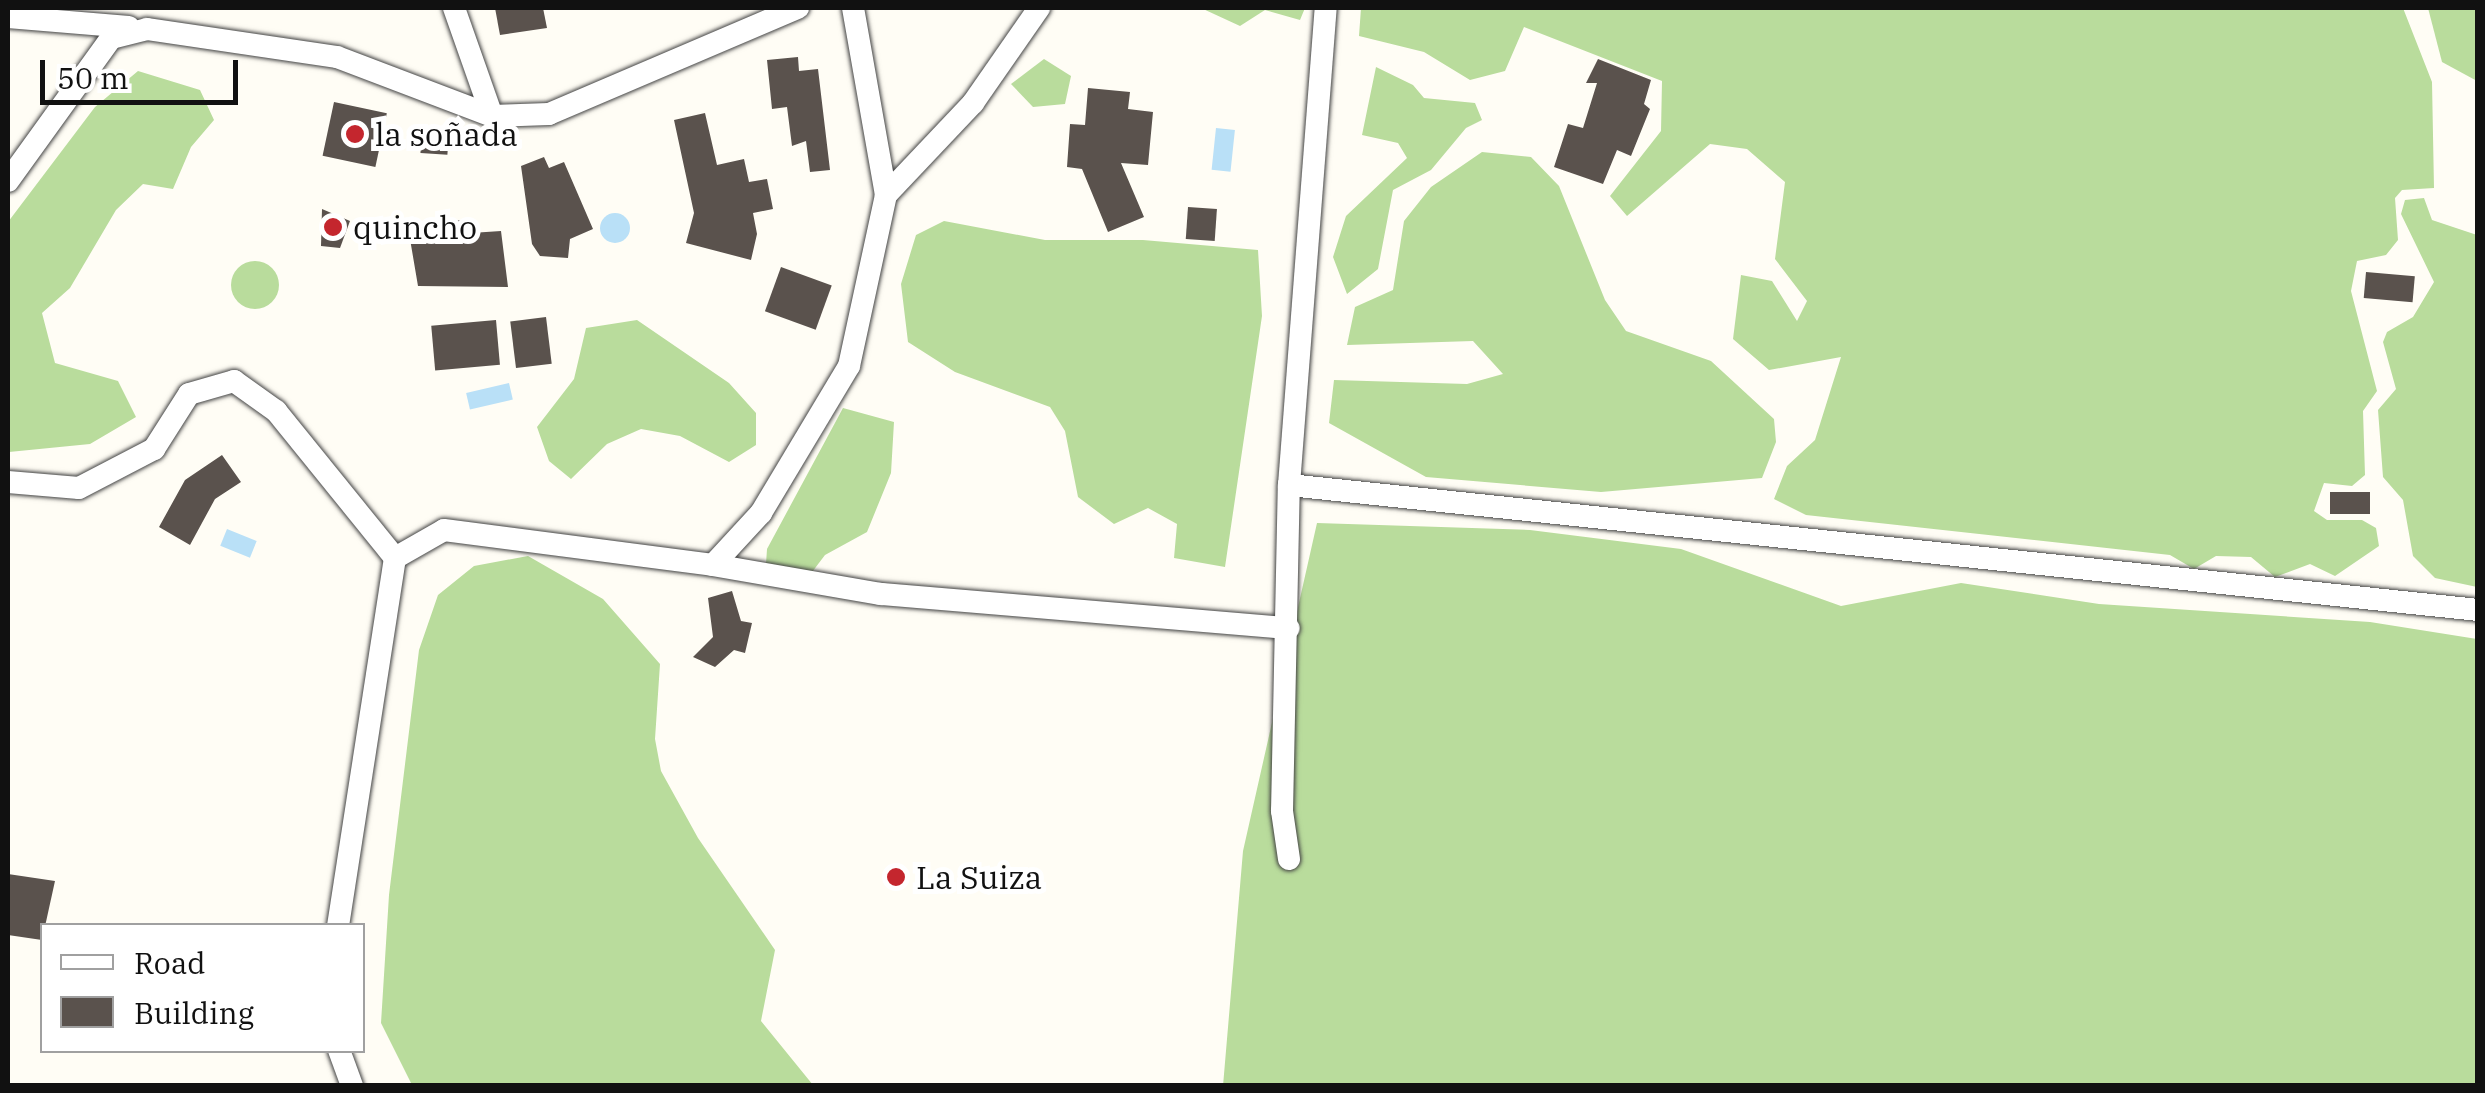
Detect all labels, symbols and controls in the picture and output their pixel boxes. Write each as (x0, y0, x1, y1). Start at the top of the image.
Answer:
scale bar (45, 40, 242, 102)
text: 50 m (57, 58, 129, 97)
place label: la soñada (375, 115, 518, 153)
marker: la soñada (344, 123, 366, 145)
place label: quincho (353, 208, 477, 246)
marker: quincho (322, 216, 344, 238)
place label: La Suiza (916, 858, 1042, 896)
marker: La Suiza (885, 866, 907, 888)
legend (40, 923, 365, 1053)
text: Road (134, 943, 206, 982)
text: Building (134, 993, 254, 1032)

